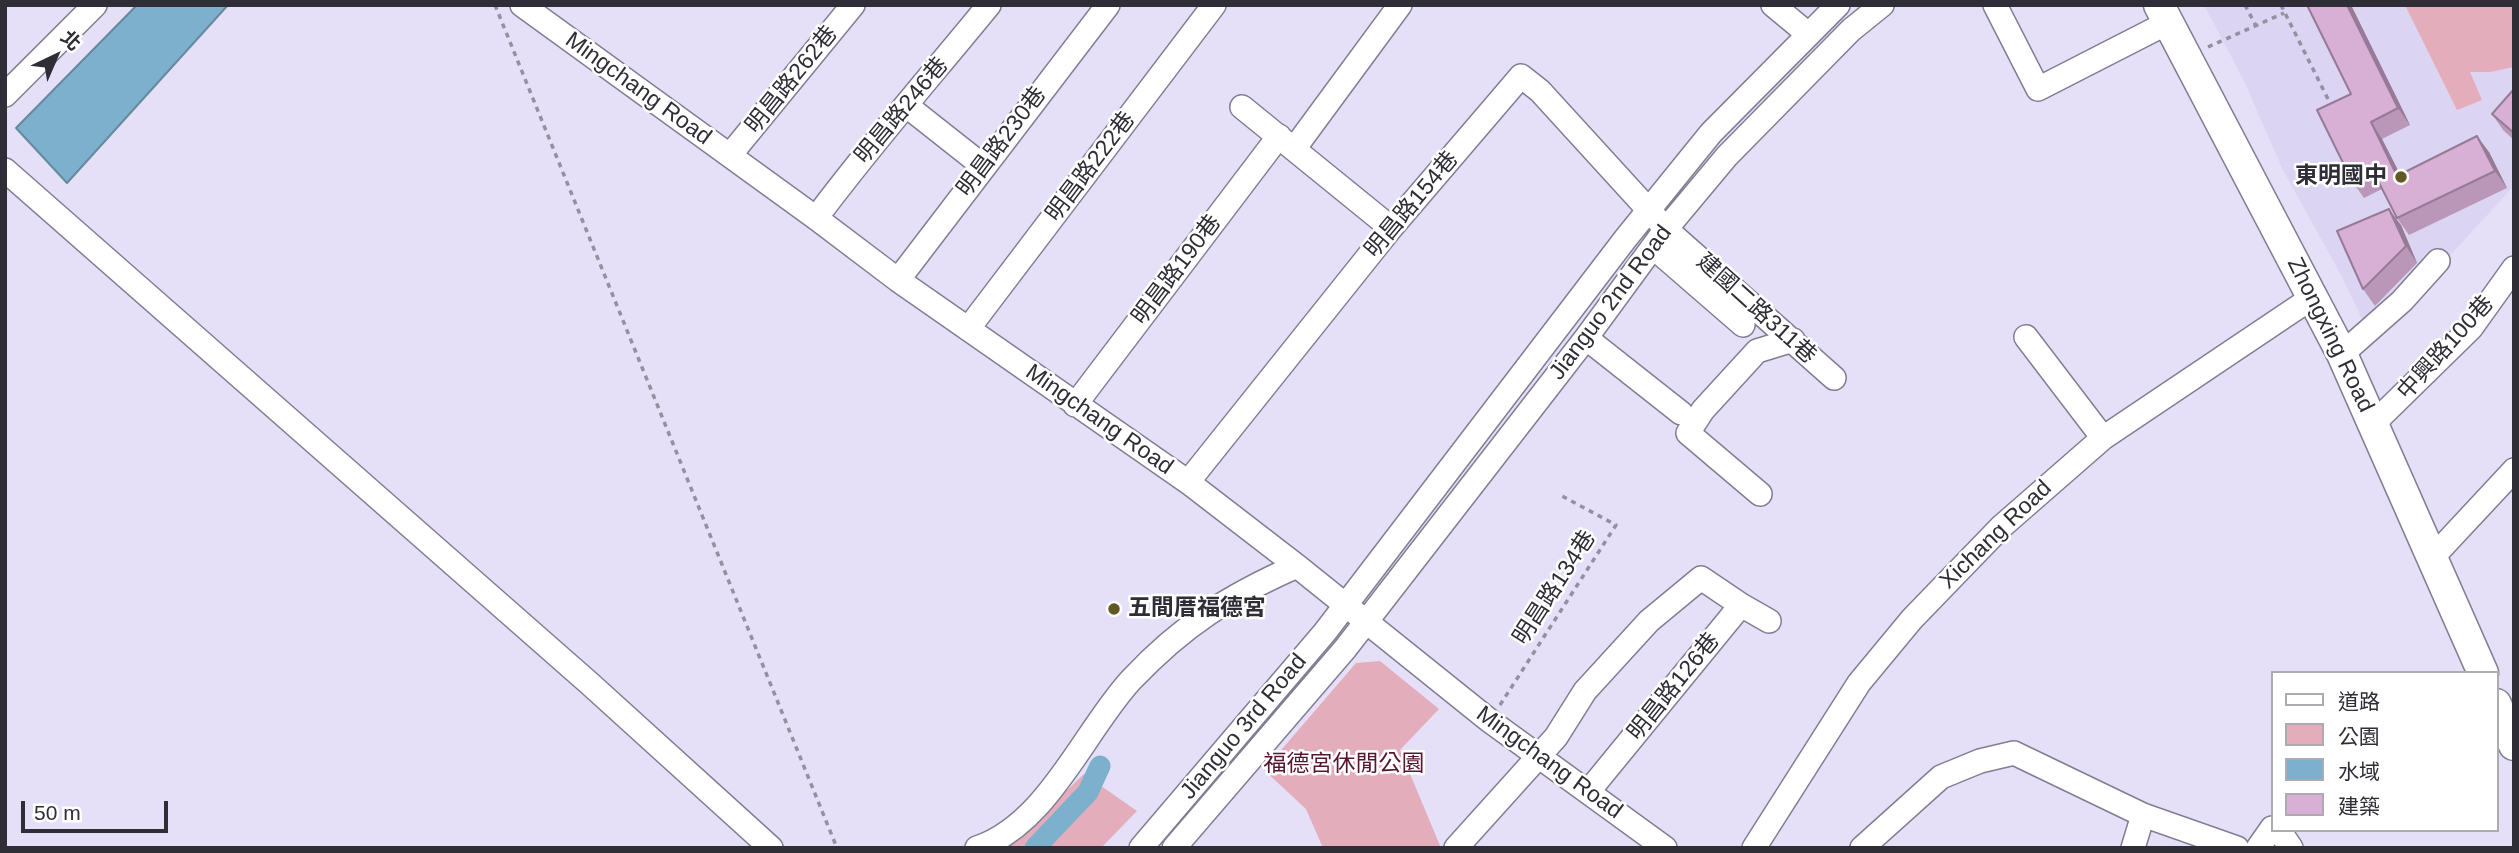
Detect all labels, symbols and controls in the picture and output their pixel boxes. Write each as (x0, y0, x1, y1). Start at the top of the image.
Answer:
north arrow (21, 21, 91, 91)
street label: 明昌路262巷 (740, 21, 844, 139)
text: 北 (57, 26, 85, 55)
street label: Mingchang Road (560, 27, 716, 151)
street label: 明昌路246巷 (850, 52, 954, 170)
street label: 明昌路230巷 (952, 82, 1052, 202)
street label: 明昌路222巷 (1041, 107, 1141, 227)
street label: 明昌路154巷 (1360, 146, 1464, 264)
place label: 東明國中 (2295, 163, 2387, 191)
marker: 東明國中 (2393, 169, 2409, 185)
street label: 明昌路190巷 (1127, 210, 1227, 330)
street label: Jianguo 2nd Road (1544, 220, 1678, 386)
street label: 建國二路311巷 (1690, 248, 1822, 370)
street label: Zhongxing Road (2281, 253, 2379, 417)
street label: 中興路100巷 (2392, 290, 2500, 406)
street label: Mingchang Road (1020, 359, 1178, 481)
street label: Xichang Road (1934, 475, 2058, 595)
street label: 明昌路134巷 (1508, 526, 1602, 650)
place label: 五間厝福德宮 (1128, 595, 1266, 623)
marker: 五間厝福德宮 (1106, 601, 1122, 617)
street label: 明昌路126巷 (1622, 628, 1726, 746)
street label: Jianguo 3rd Road (1175, 649, 1313, 805)
legend (2270, 671, 2498, 832)
text: 道路 (2338, 690, 2380, 713)
street label: Mingchang Road (1471, 701, 1627, 825)
text: 公園 (2338, 725, 2380, 748)
park label: 福德宮休閒公園 (1264, 751, 1424, 779)
text: 水域 (2338, 760, 2380, 783)
scale bar (24, 786, 172, 830)
text: 建築 (2338, 795, 2380, 818)
text: 50 m (34, 801, 81, 824)

